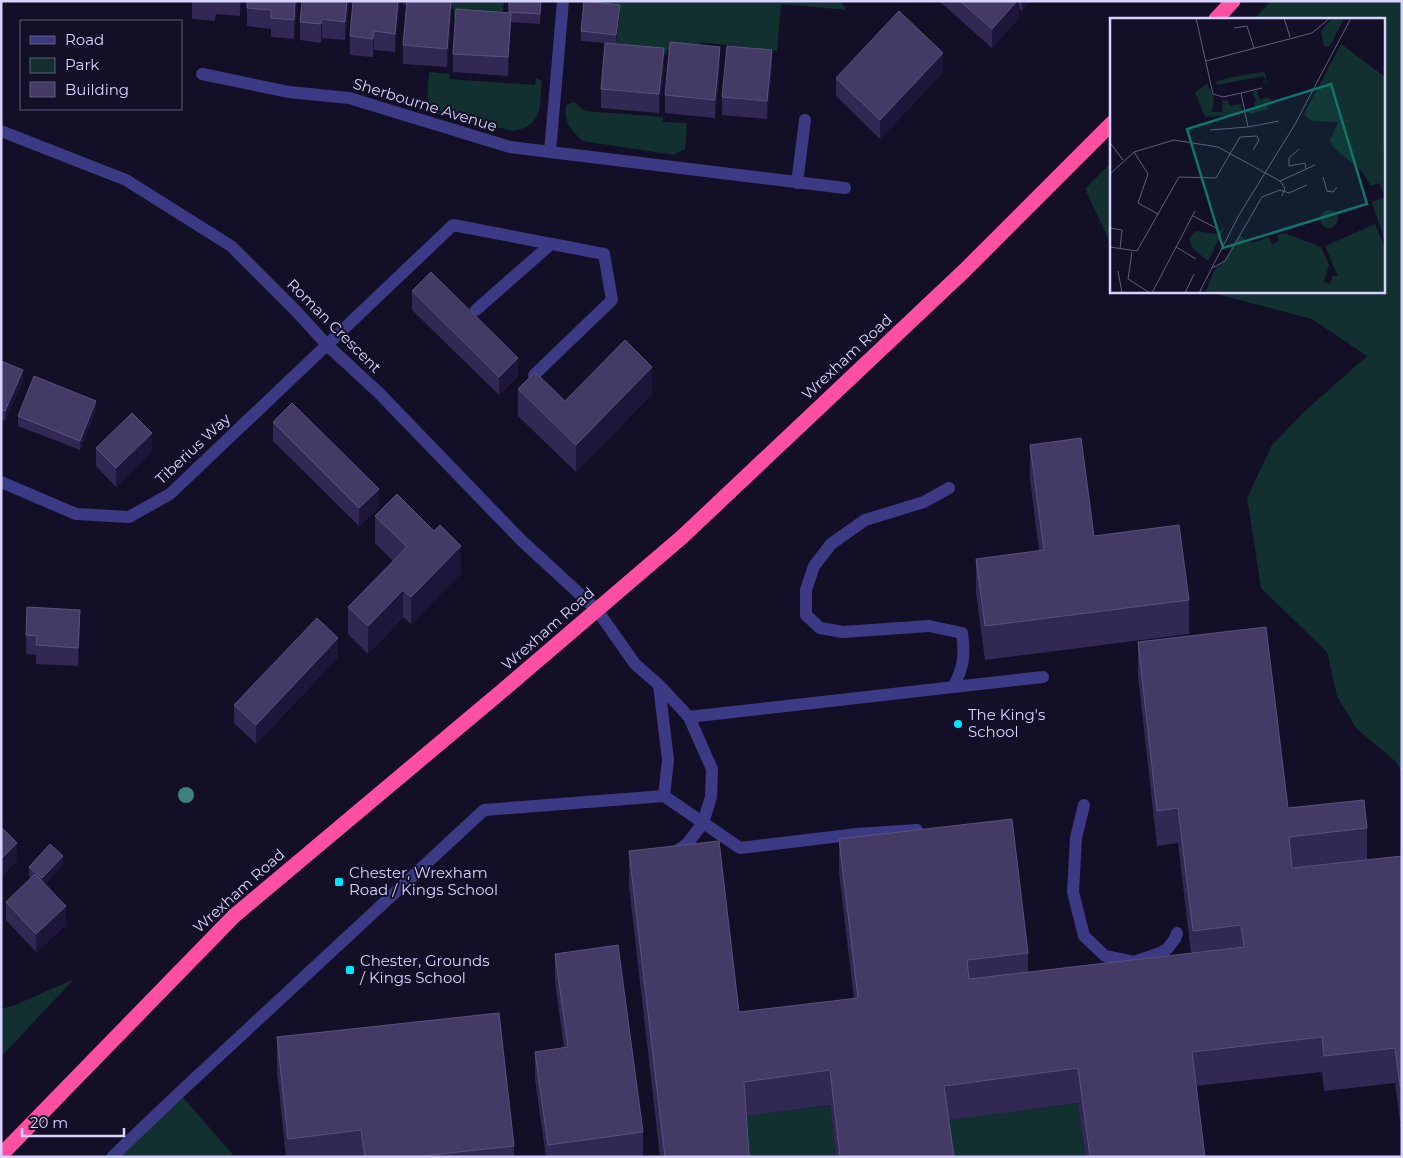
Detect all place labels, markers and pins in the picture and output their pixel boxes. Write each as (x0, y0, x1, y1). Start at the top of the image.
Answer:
place label: The King's School (968, 705, 1045, 741)
marker: The King's School (952, 718, 964, 730)
place label: Chester, Wrexham Road / Kings School (349, 863, 498, 899)
marker: Chester, Wrexham Road / Kings School (333, 876, 345, 888)
place label: Chester, Grounds / Kings School (359, 951, 490, 987)
marker: Chester, Grounds / Kings School (344, 964, 356, 976)

